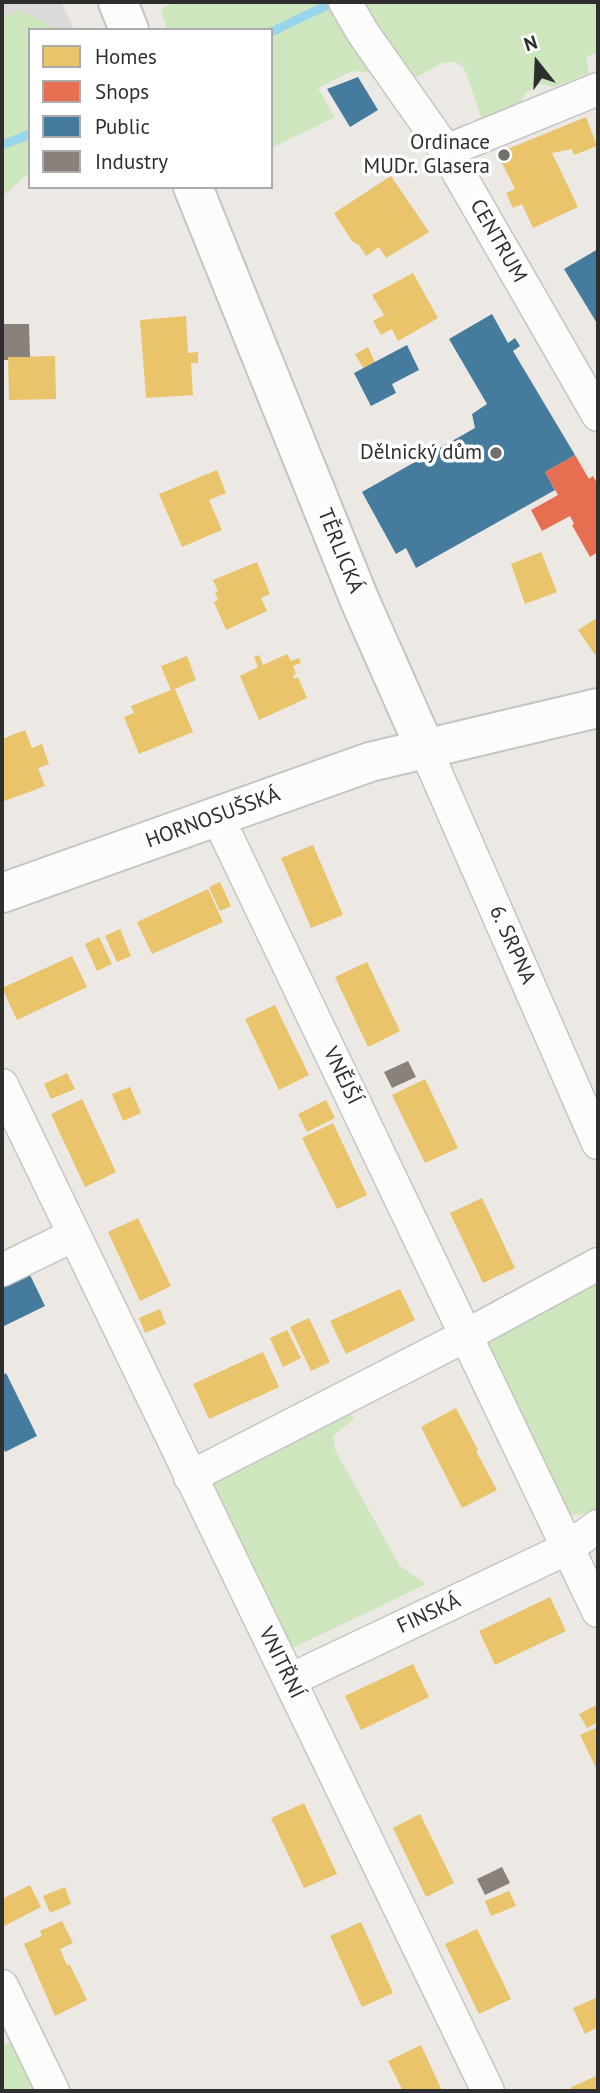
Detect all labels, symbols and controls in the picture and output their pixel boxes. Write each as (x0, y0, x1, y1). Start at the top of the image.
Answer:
legend (28, 28, 273, 189)
north arrow (502, 28, 572, 98)
text: N (521, 30, 540, 56)
text: Homes (95, 43, 157, 70)
text: Shops (95, 78, 149, 105)
text: Public (95, 113, 150, 140)
place label: Ordinace MUDr. Glasera (364, 130, 490, 180)
marker: Ordinace MUDr. Glasera (496, 147, 512, 163)
text: Industry (95, 148, 168, 175)
street label: CENTRUM (464, 195, 532, 287)
place label: Dělnický dům (360, 440, 482, 466)
marker: Dělnický dům (488, 445, 504, 461)
street label: TĚRLICKÁ (312, 505, 368, 597)
street label: HORNOSUŠSKÁ (142, 782, 284, 854)
street label: 6. SRPNA (484, 902, 540, 988)
street label: VNĚJŠÍ (317, 1043, 367, 1109)
street label: FINSKÁ (393, 1588, 465, 1640)
street label: VNITŘNÍ (253, 1623, 309, 1703)

